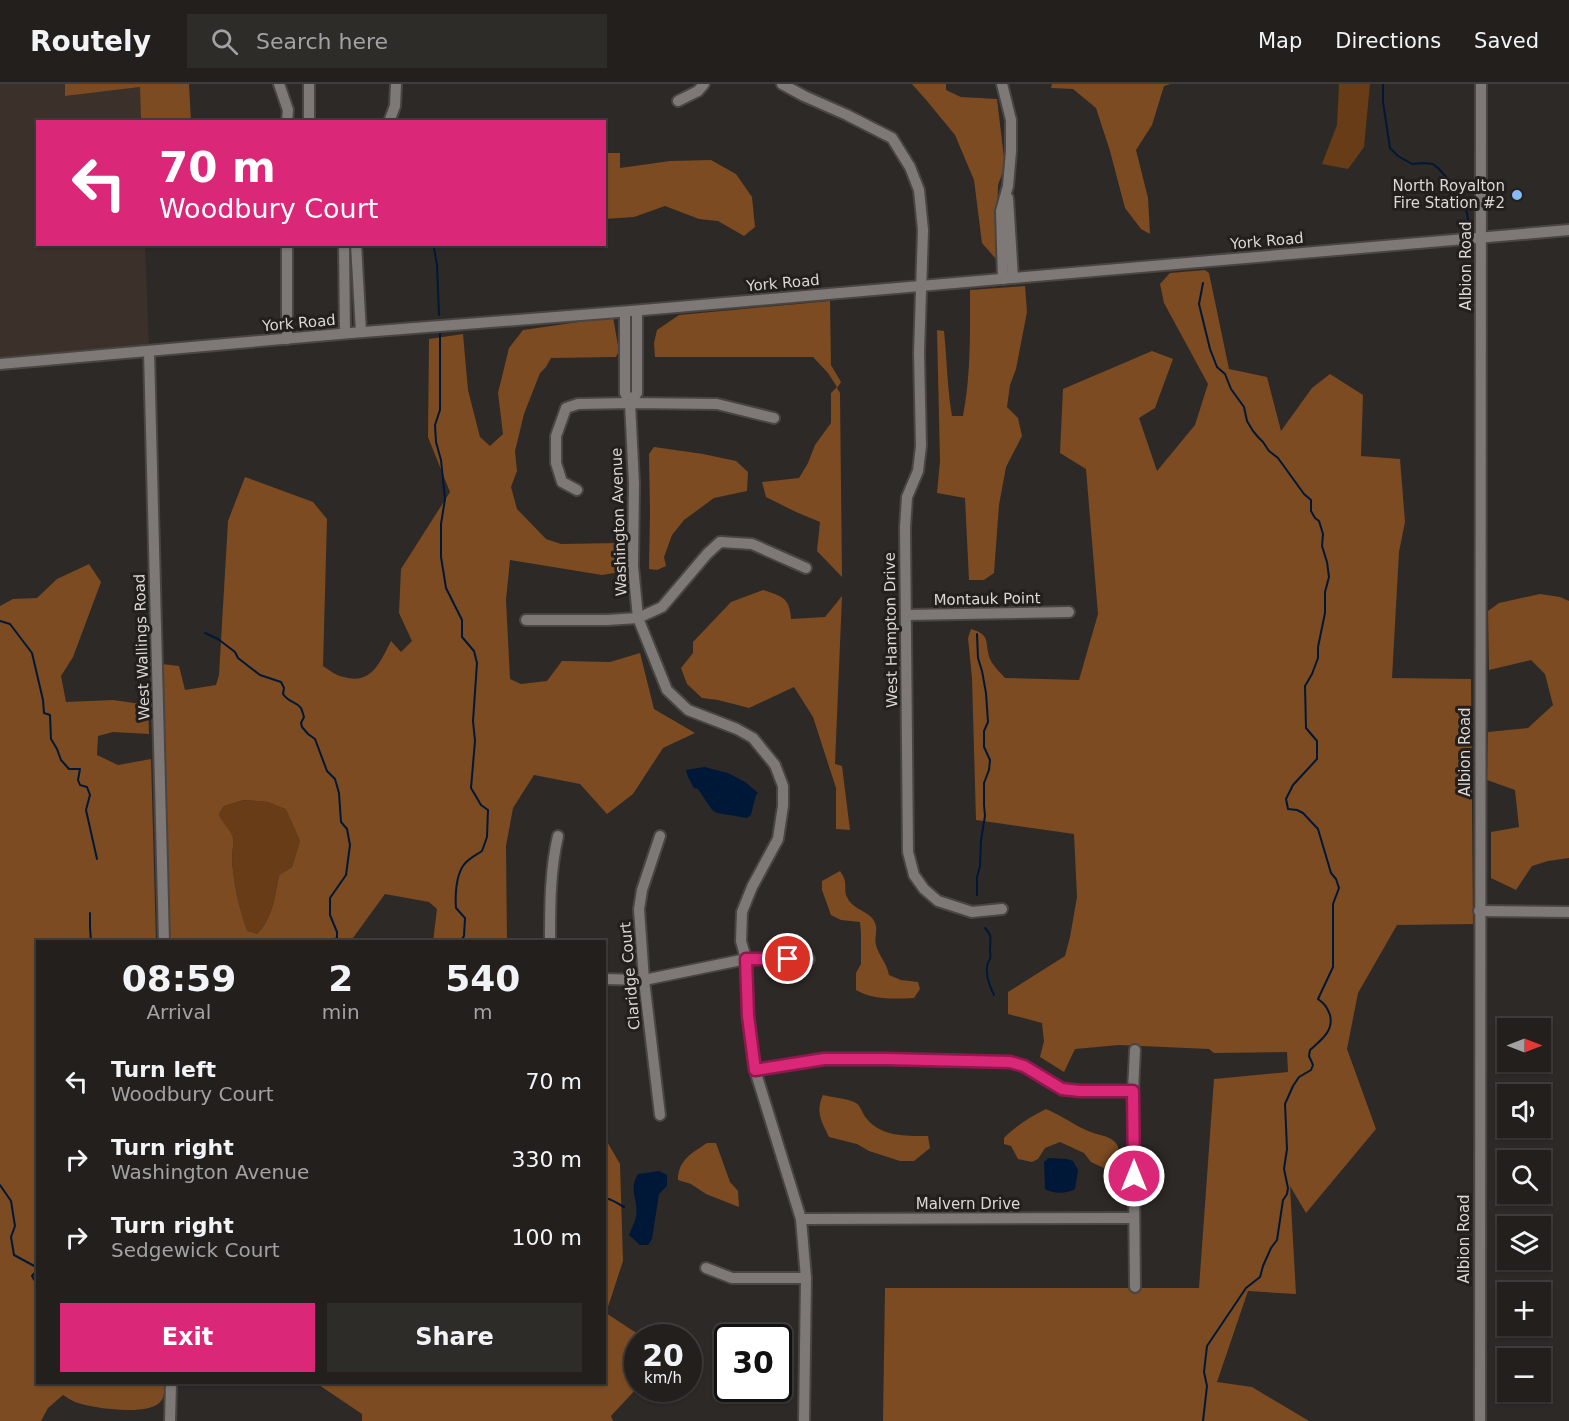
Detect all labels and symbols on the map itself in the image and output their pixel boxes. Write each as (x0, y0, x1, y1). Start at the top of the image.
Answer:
place label: North Royalton Fire Station #2 (1393, 177, 1505, 212)
marker: North Royalton Fire Station #2 (1510, 188, 1524, 202)
street label: Albion Road (1457, 221, 1475, 311)
street label: York Road (1229, 229, 1304, 253)
street label: York Road (745, 271, 820, 295)
street label: York Road (261, 311, 336, 335)
street label: Washington Avenue (607, 447, 631, 597)
street label: West Hampton Drive (881, 552, 901, 708)
street label: West Wallings Road (130, 573, 154, 721)
street label: Montauk Point (933, 589, 1041, 609)
street label: Albion Road (1456, 707, 1474, 797)
street label: Claridge Court (616, 921, 644, 1031)
pin (762, 933, 813, 984)
north arrow (1497, 1018, 1551, 1072)
position arrow (1102, 1144, 1166, 1208)
street label: Albion Road (1455, 1194, 1473, 1284)
street label: Malvern Drive (916, 1195, 1020, 1213)
speed limit sign: 30 (714, 1324, 792, 1402)

